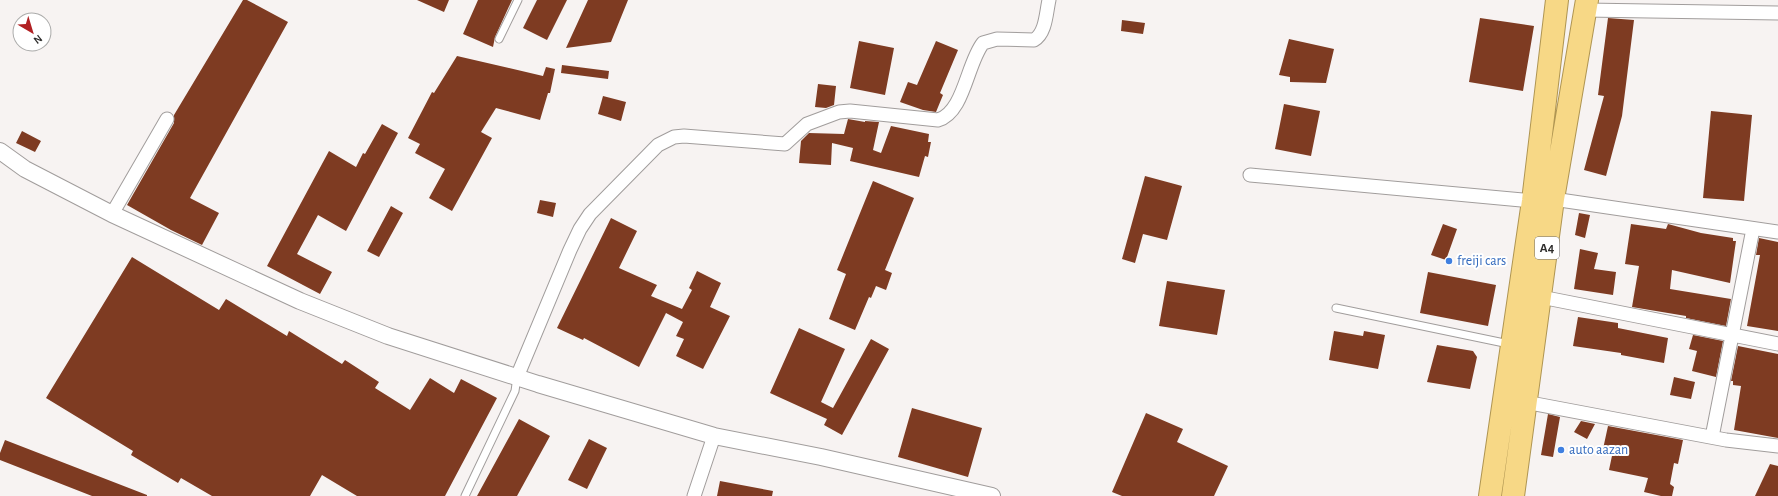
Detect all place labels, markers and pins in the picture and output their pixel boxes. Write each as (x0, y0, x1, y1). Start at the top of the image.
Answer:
place label: freiji cars (1457, 254, 1506, 268)
marker: freiji cars (1444, 256, 1454, 266)
place label: auto aazan (1569, 443, 1628, 457)
marker: auto aazan (1556, 445, 1566, 455)

